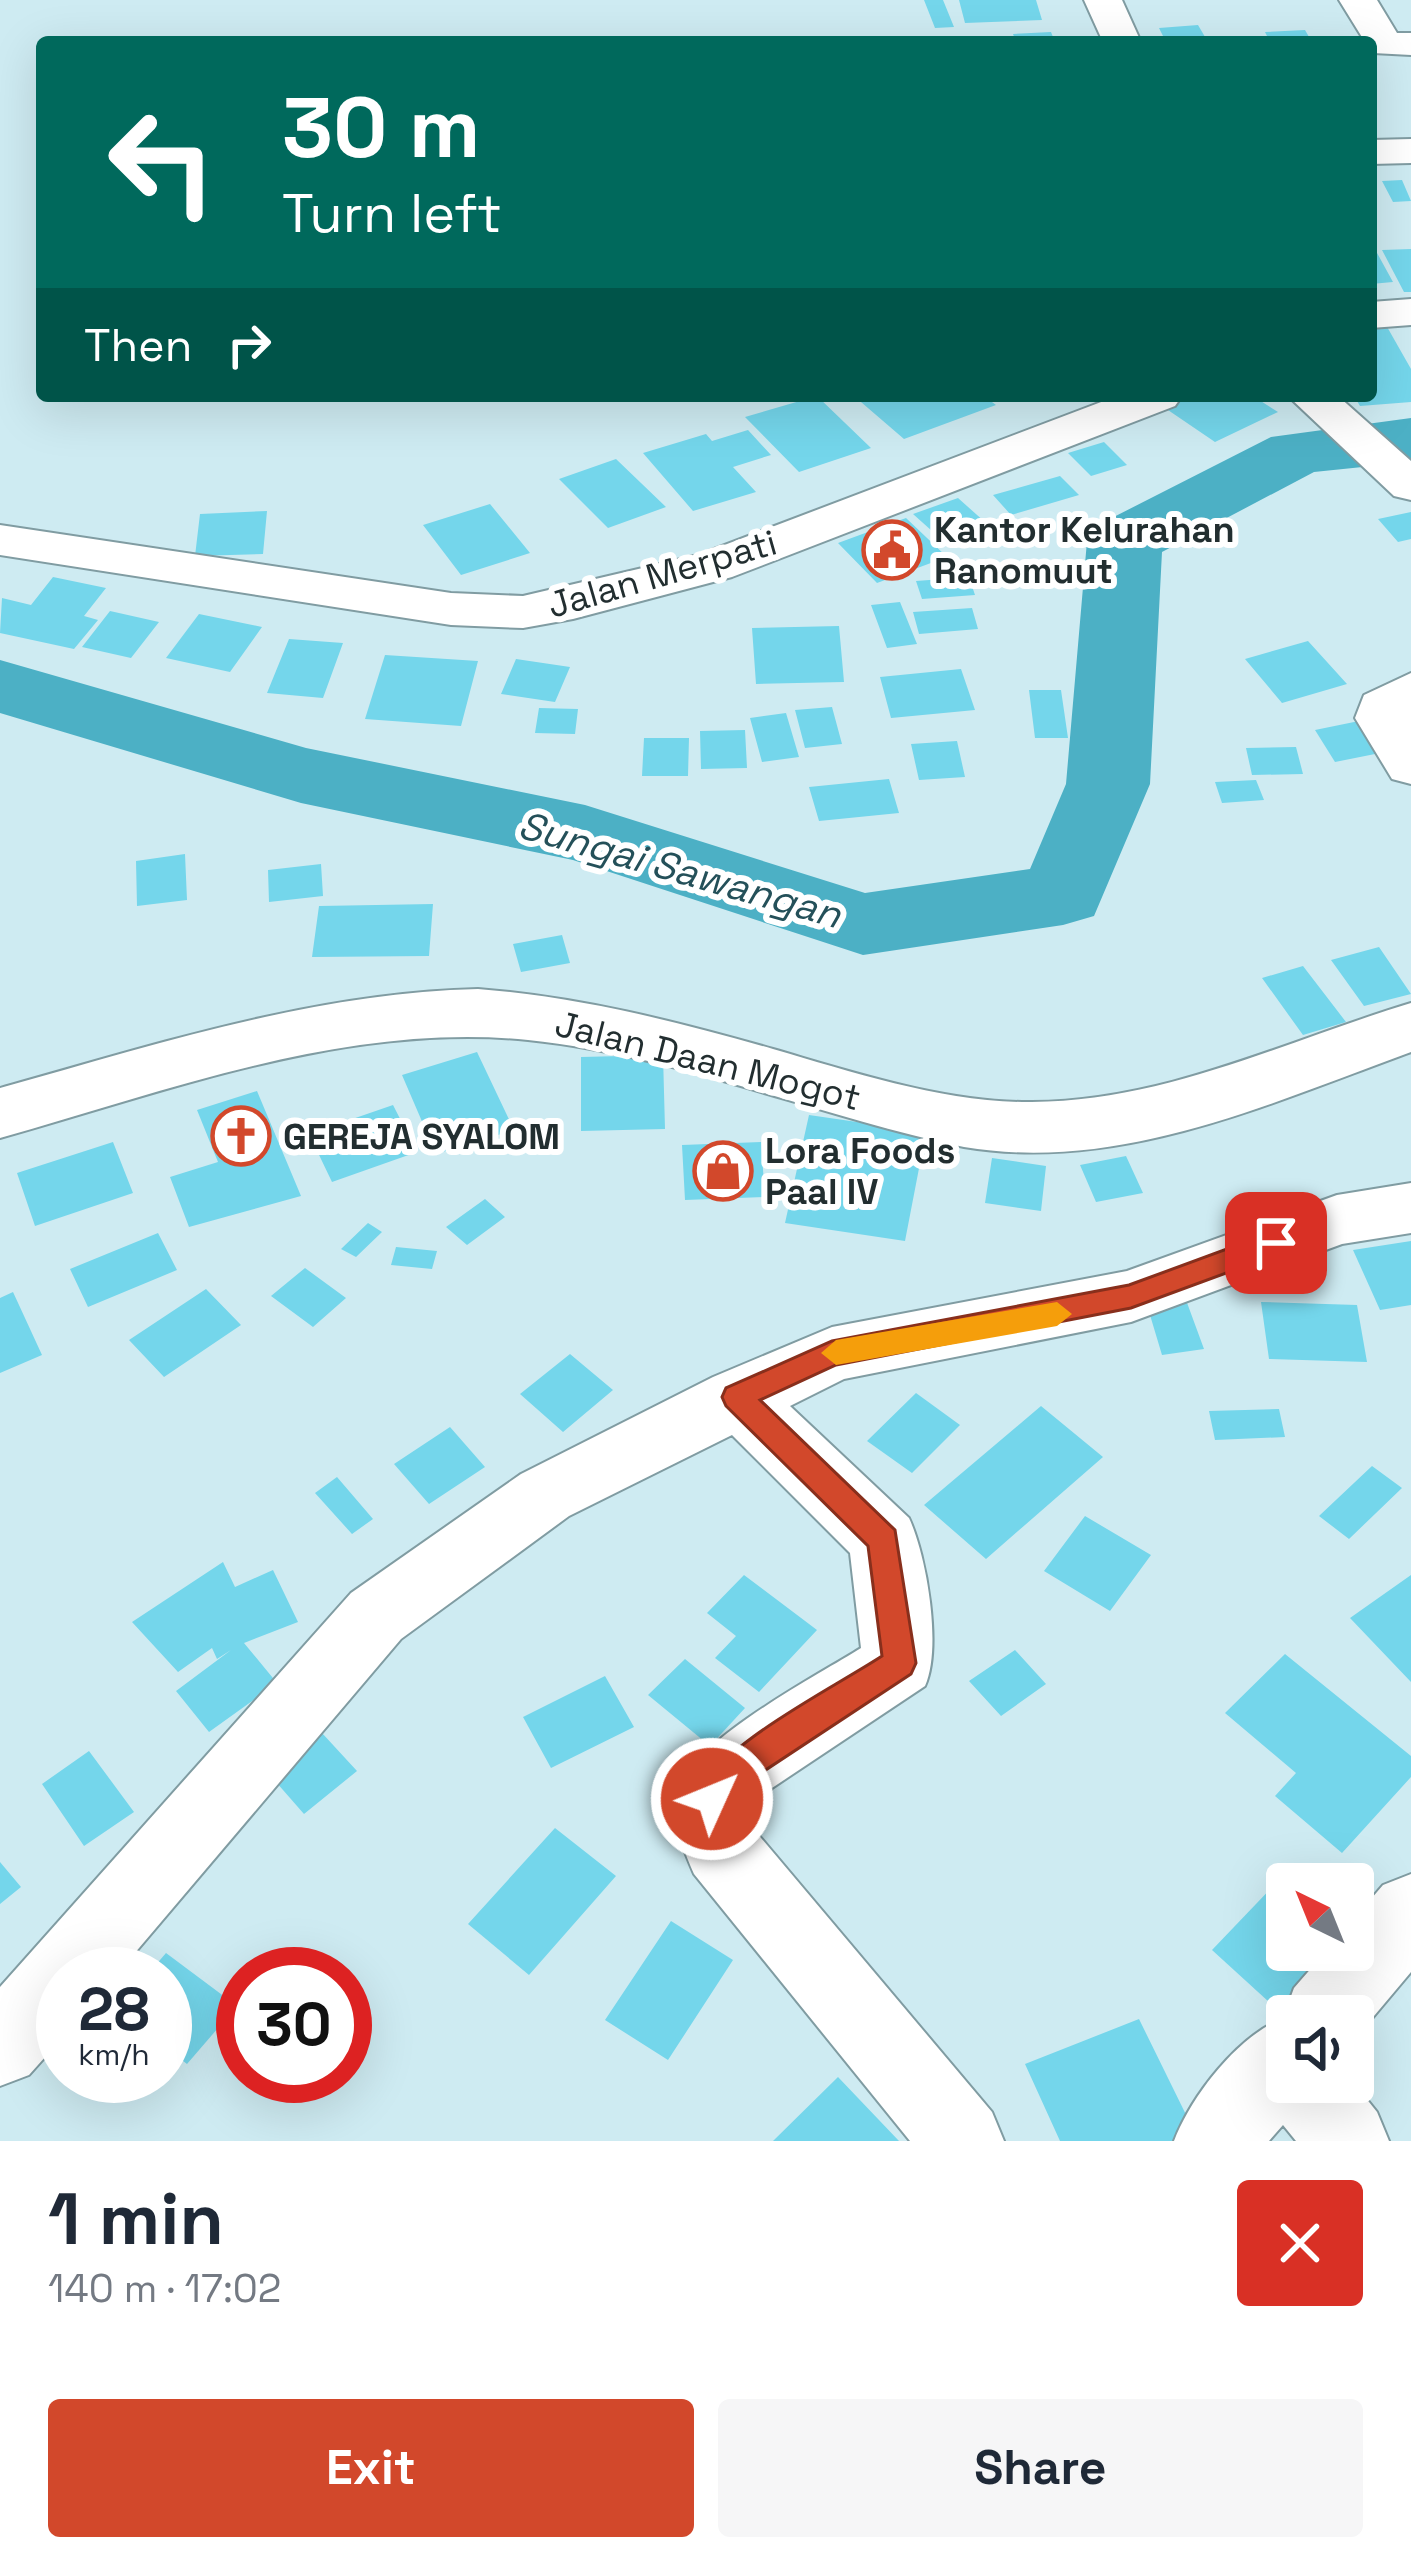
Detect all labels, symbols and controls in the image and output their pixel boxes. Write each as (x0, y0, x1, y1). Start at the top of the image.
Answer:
text: 30 m (282, 74, 481, 182)
icon: left (84, 84, 240, 240)
text: Turn left (282, 179, 502, 248)
icon: right (216, 312, 282, 378)
text: Then (84, 317, 192, 374)
place label: Kantor Kelurahan Ranomuut (934, 507, 1235, 594)
street label: Jalan Merpati (542, 519, 782, 629)
public building icon: Kantor Kelurahan Ranomuut (861, 519, 923, 581)
water label: Sungai Sawangan (513, 800, 848, 939)
street label: Jalan Daan Mogot (550, 1001, 865, 1121)
church icon: GEREJA SYALOM (210, 1105, 272, 1167)
place label: GEREJA SYALOM (283, 1114, 560, 1160)
place label: Lora Foods Paal IV (765, 1128, 955, 1215)
shop icon: Lora Foods Paal IV (692, 1140, 754, 1202)
pin (1225, 1192, 1327, 1294)
icon: arrive (1243, 1210, 1309, 1276)
position arrow (649, 1736, 775, 1862)
north arrow (1266, 1863, 1374, 1971)
map controls (1266, 1863, 1374, 2103)
speed limit sign: 30 (216, 1947, 372, 2103)
text: 28 (78, 1971, 150, 2048)
button: sound (1266, 1995, 1374, 2103)
text: km/h (78, 2035, 150, 2074)
text: 1 min (48, 2173, 224, 2265)
button: close (1237, 2180, 1363, 2306)
text: 140 m · 17:02 (48, 2264, 281, 2313)
button: Exit (48, 2399, 694, 2537)
button: Share (718, 2399, 1363, 2537)

